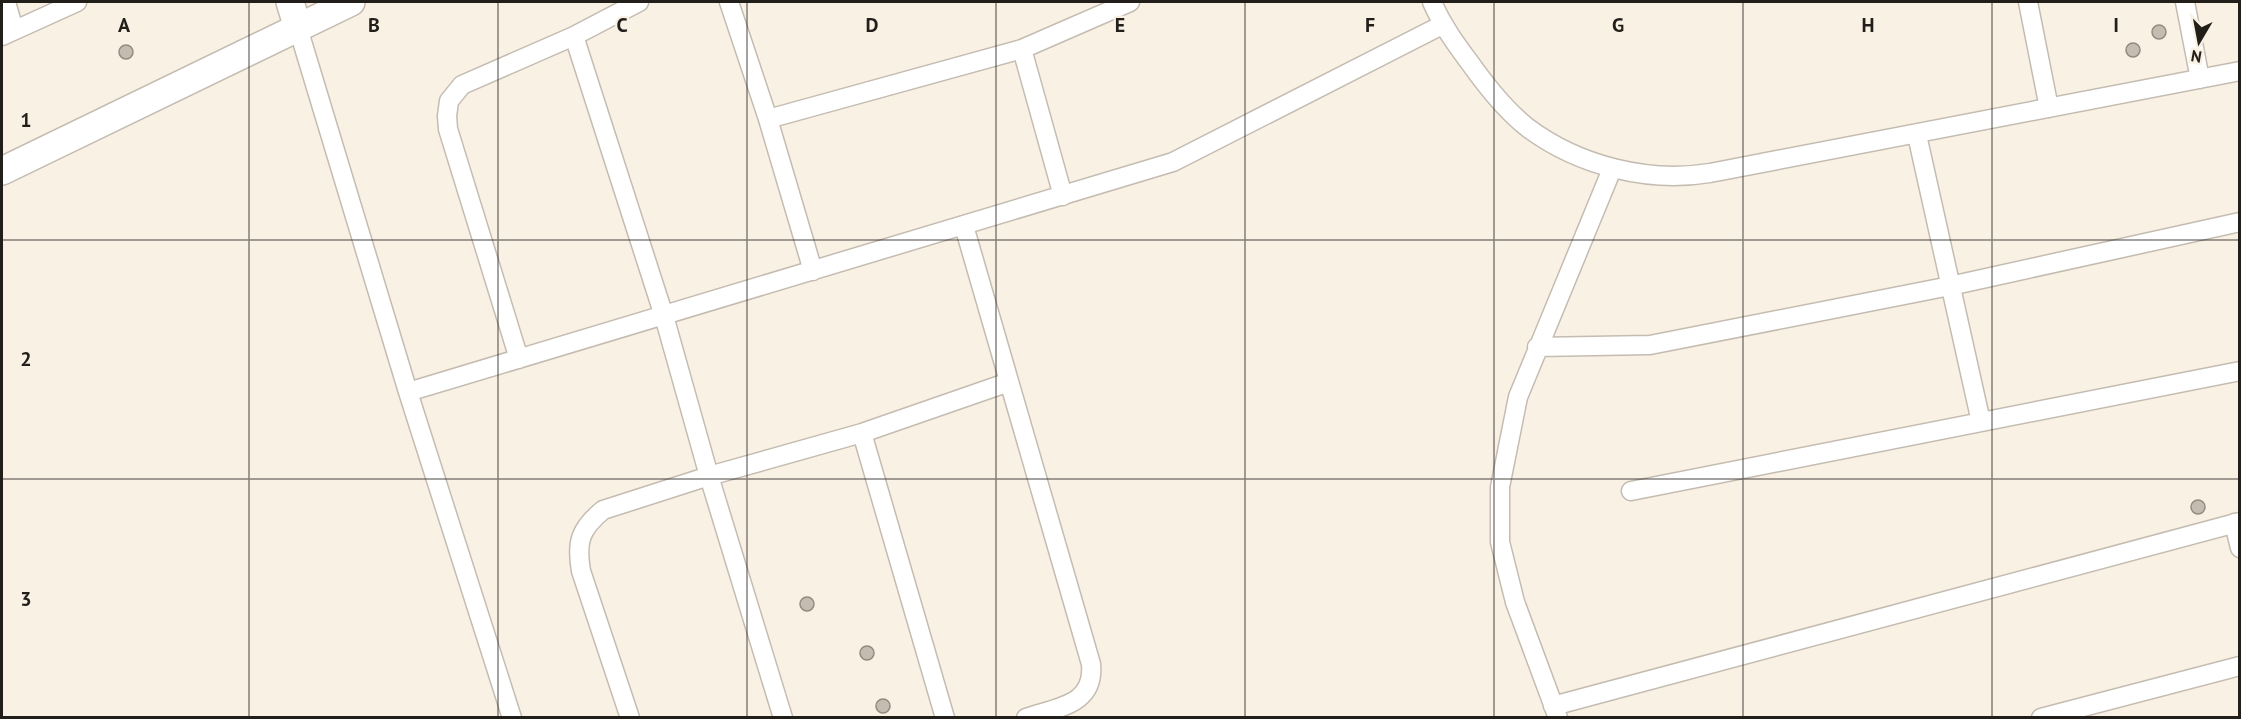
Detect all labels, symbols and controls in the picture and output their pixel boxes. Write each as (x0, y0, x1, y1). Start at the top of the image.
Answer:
text: A (118, 12, 131, 38)
text: B (368, 12, 380, 38)
text: C (616, 12, 628, 38)
text: D (866, 12, 879, 38)
text: E (1115, 12, 1125, 38)
text: F (1365, 12, 1375, 38)
text: G (1612, 12, 1624, 38)
text: H (1861, 12, 1875, 38)
text: I (2113, 12, 2119, 38)
north arrow (2169, 12, 2229, 72)
text: N (2189, 46, 2203, 68)
text: 1 (20, 107, 32, 133)
text: 2 (20, 346, 32, 372)
text: 3 (20, 586, 32, 612)

